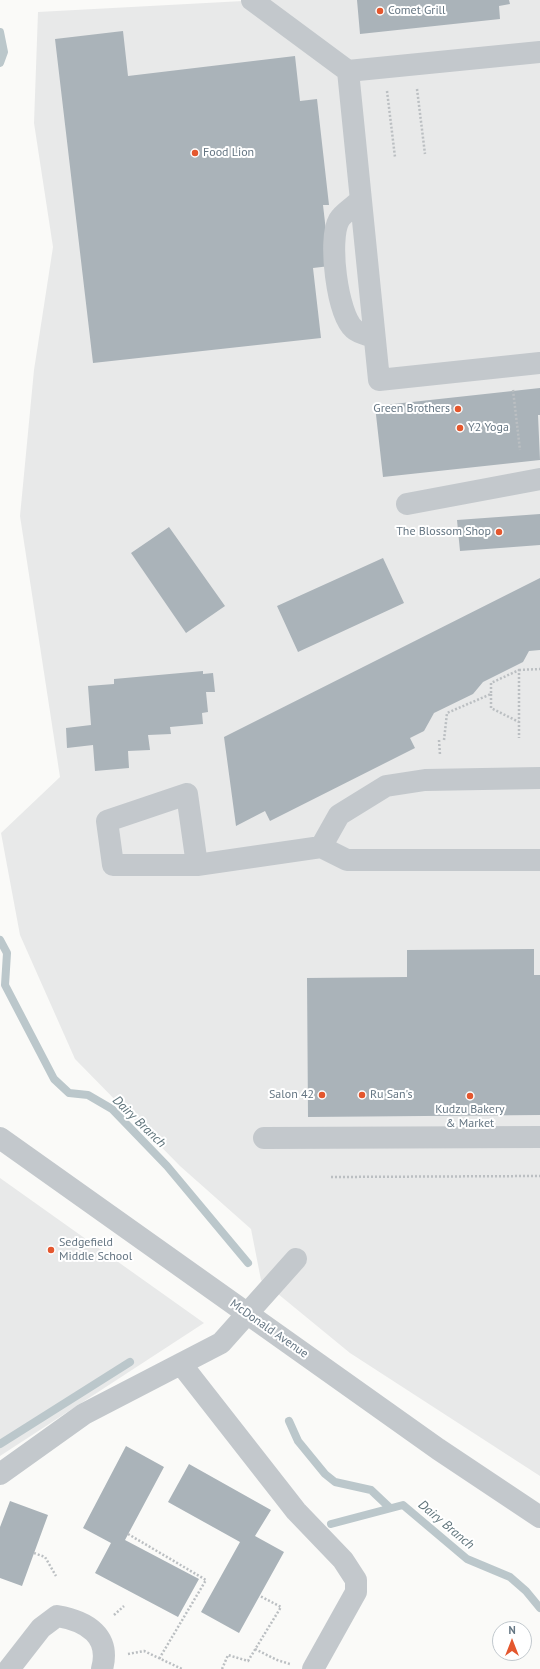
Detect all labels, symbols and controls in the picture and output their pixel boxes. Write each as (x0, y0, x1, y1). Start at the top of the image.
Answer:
place label: Comet Grill (388, 4, 446, 18)
marker: Comet Grill (375, 6, 385, 16)
place label: Food Lion (203, 146, 254, 160)
marker: Food Lion (190, 148, 200, 158)
place label: Green Brothers (373, 402, 450, 416)
marker: Green Brothers (453, 404, 463, 414)
place label: Y2 Yoga (468, 421, 509, 435)
marker: Y2 Yoga (455, 423, 465, 433)
place label: The Blossom Shop (396, 525, 491, 539)
marker: The Blossom Shop (494, 527, 504, 537)
place label: Salon 42 (269, 1088, 314, 1102)
place label: Ru San's (370, 1088, 413, 1102)
marker: Salon 42 (317, 1090, 327, 1100)
marker: Ru San's (357, 1090, 367, 1100)
marker: Kudzu Bakery & Market (465, 1091, 475, 1101)
water label: Dairy Branch (109, 1093, 169, 1151)
place label: Kudzu Bakery & Market (435, 1103, 505, 1131)
place label: Sedgefield Middle School (59, 1236, 132, 1264)
marker: Sedgefield Middle School (46, 1245, 56, 1255)
street label: McDonald Avenue (227, 1297, 311, 1361)
water label: Dairy Branch (415, 1497, 477, 1553)
north arrow (492, 1621, 532, 1661)
text: N (508, 1623, 516, 1637)

